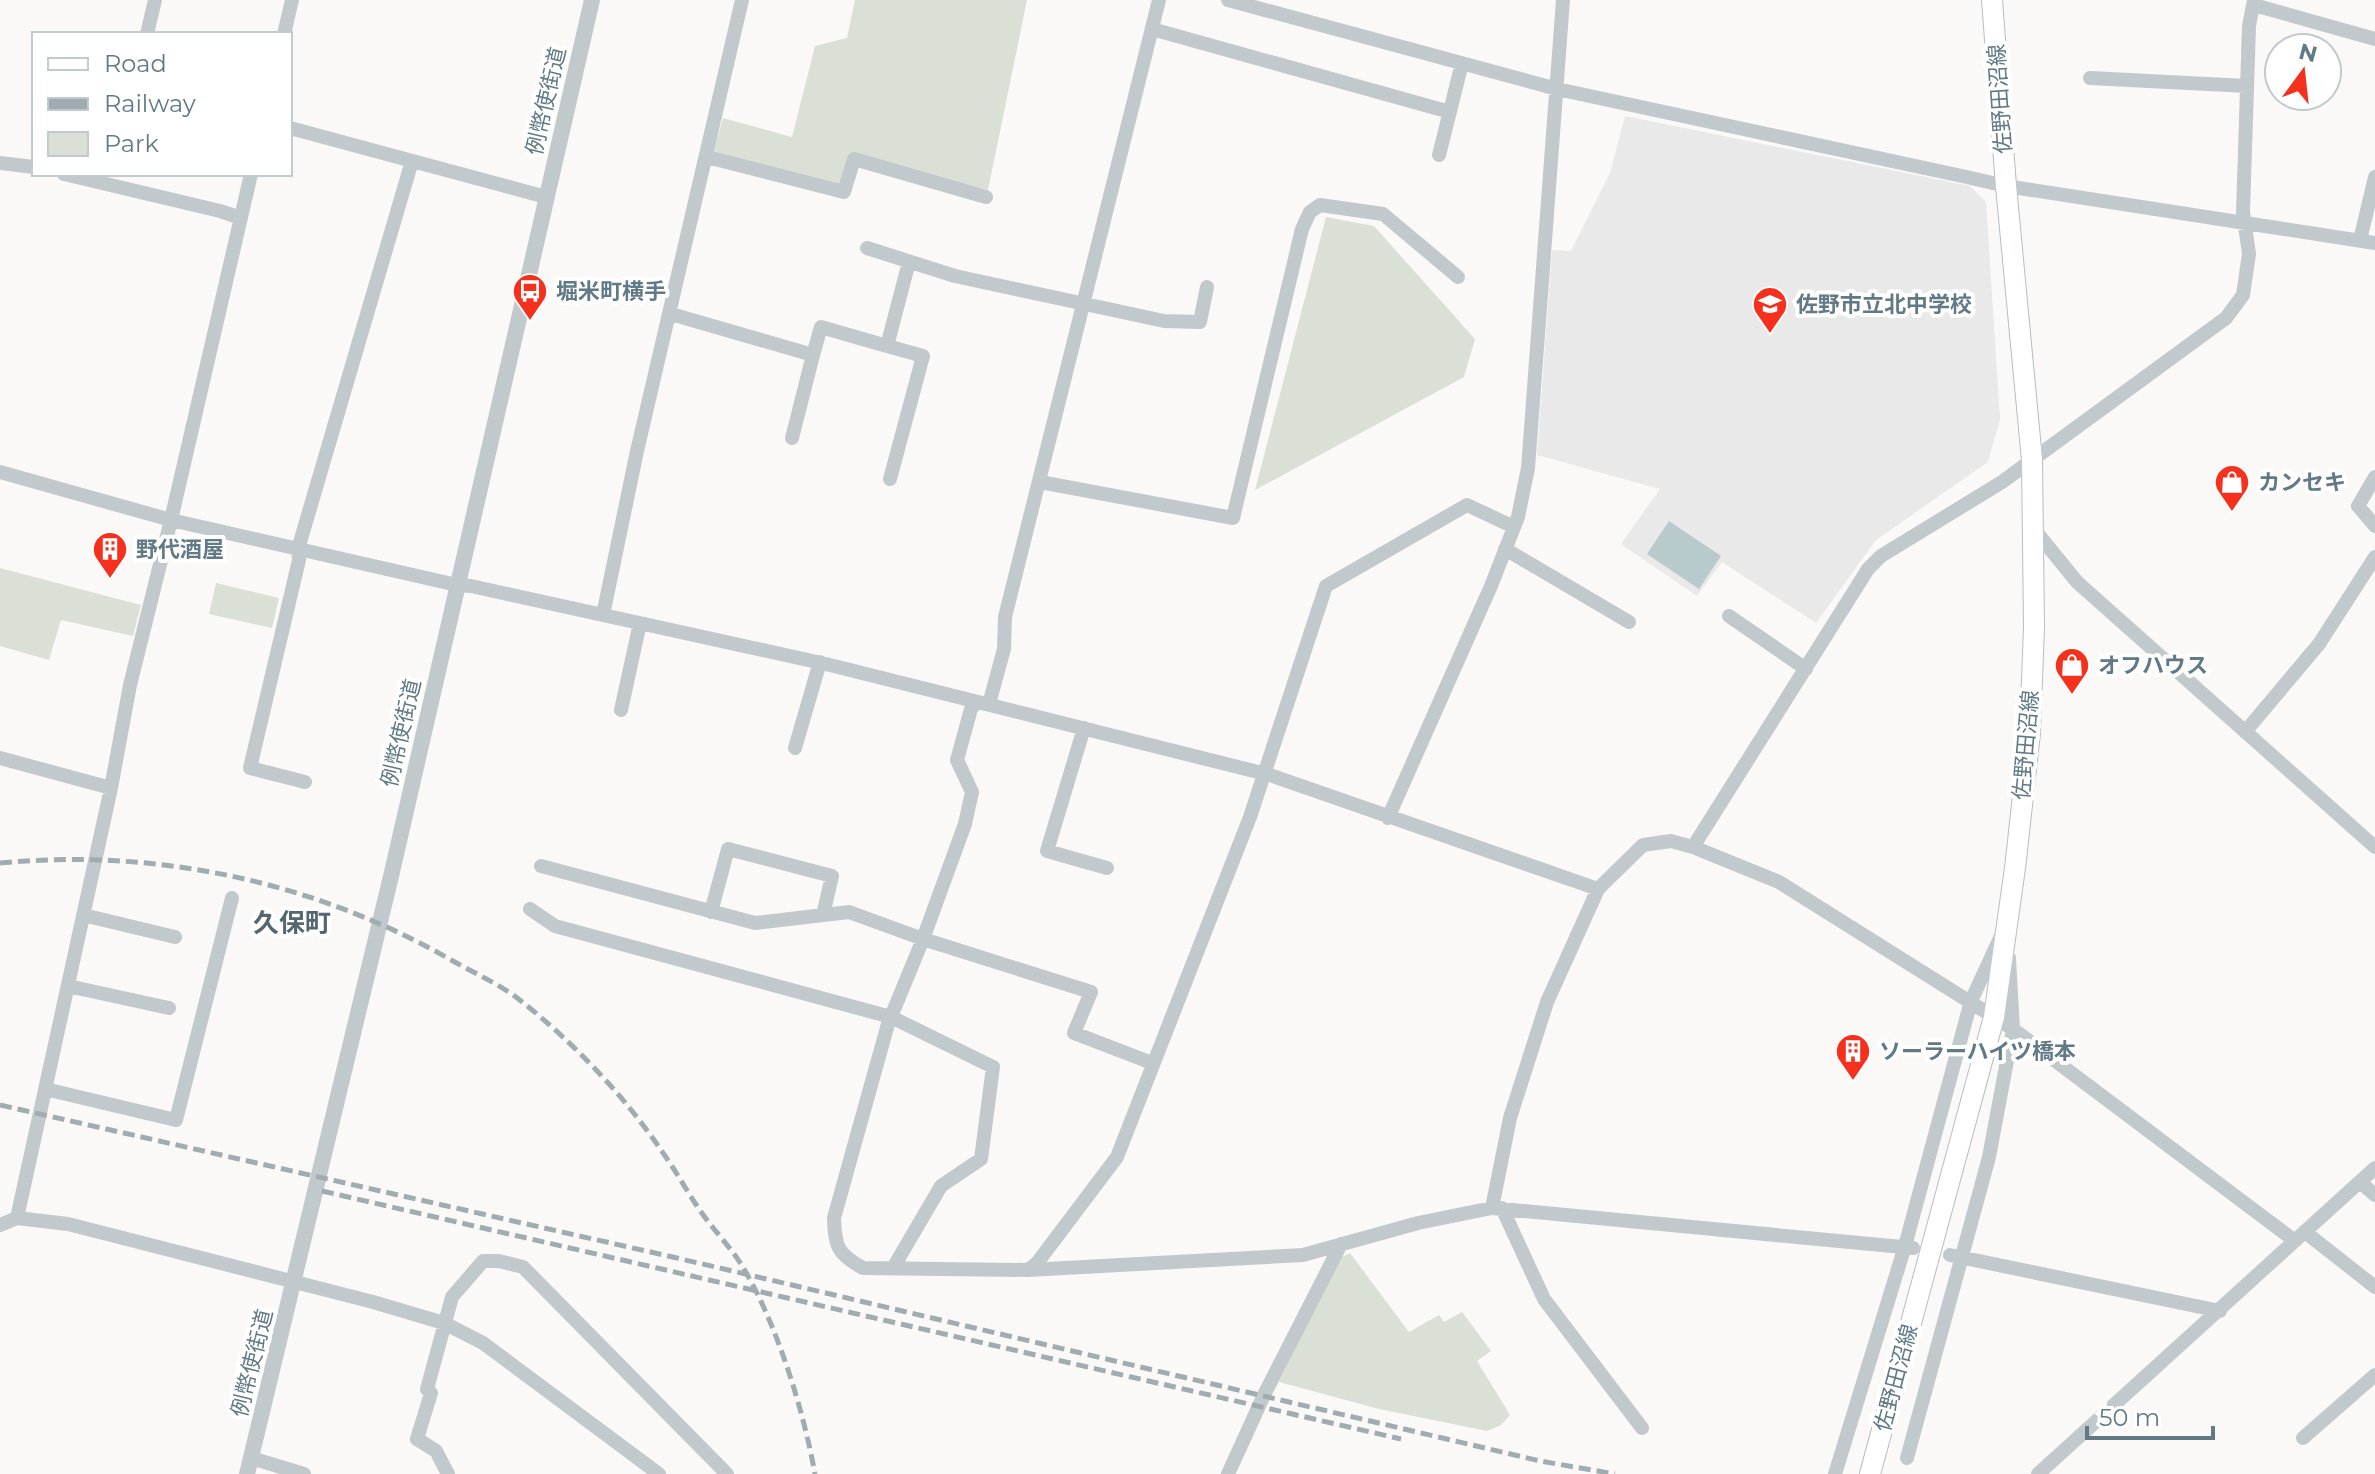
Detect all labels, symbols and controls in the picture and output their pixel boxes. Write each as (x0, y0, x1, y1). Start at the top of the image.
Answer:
legend (32, 32, 292, 176)
north arrow (2263, 32, 2343, 112)
text: N (2296, 38, 2320, 69)
street label: 佐野田沼線 (1983, 43, 2017, 155)
street label: 例幣使街道 (520, 44, 572, 158)
text: Road (104, 49, 167, 78)
text: Railway (104, 89, 196, 118)
text: Park (104, 129, 159, 158)
bus stop icon: 堀米町横手 (511, 272, 549, 322)
place label: 堀米町横手 (556, 278, 666, 305)
school or university icon: 佐野市立北中学校 (1751, 285, 1789, 335)
place label: 佐野市立北中学校 (1796, 291, 1972, 318)
shop icon: カンセキ (2213, 463, 2251, 513)
place label: カンセキ (2258, 469, 2346, 496)
building icon: 野代酒屋 (91, 530, 129, 580)
place label: 野代酒屋 (136, 536, 224, 563)
shop icon: オフハウス (2053, 646, 2091, 696)
place label: オフハウス (2098, 652, 2208, 679)
street label: 例幣使街道 (375, 676, 427, 790)
street label: 佐野田沼線 (2008, 689, 2044, 801)
district label: 久保町 (253, 907, 331, 939)
building icon: ソーラーハイツ橋本 (1834, 1032, 1872, 1082)
place label: ソーラーハイツ橋本 (1879, 1038, 2076, 1065)
street label: 例幣使街道 (226, 1306, 278, 1420)
street label: 佐野田沼線 (1869, 1321, 1923, 1435)
scale bar (2087, 1390, 2213, 1440)
text: 50 m (2099, 1403, 2160, 1432)

